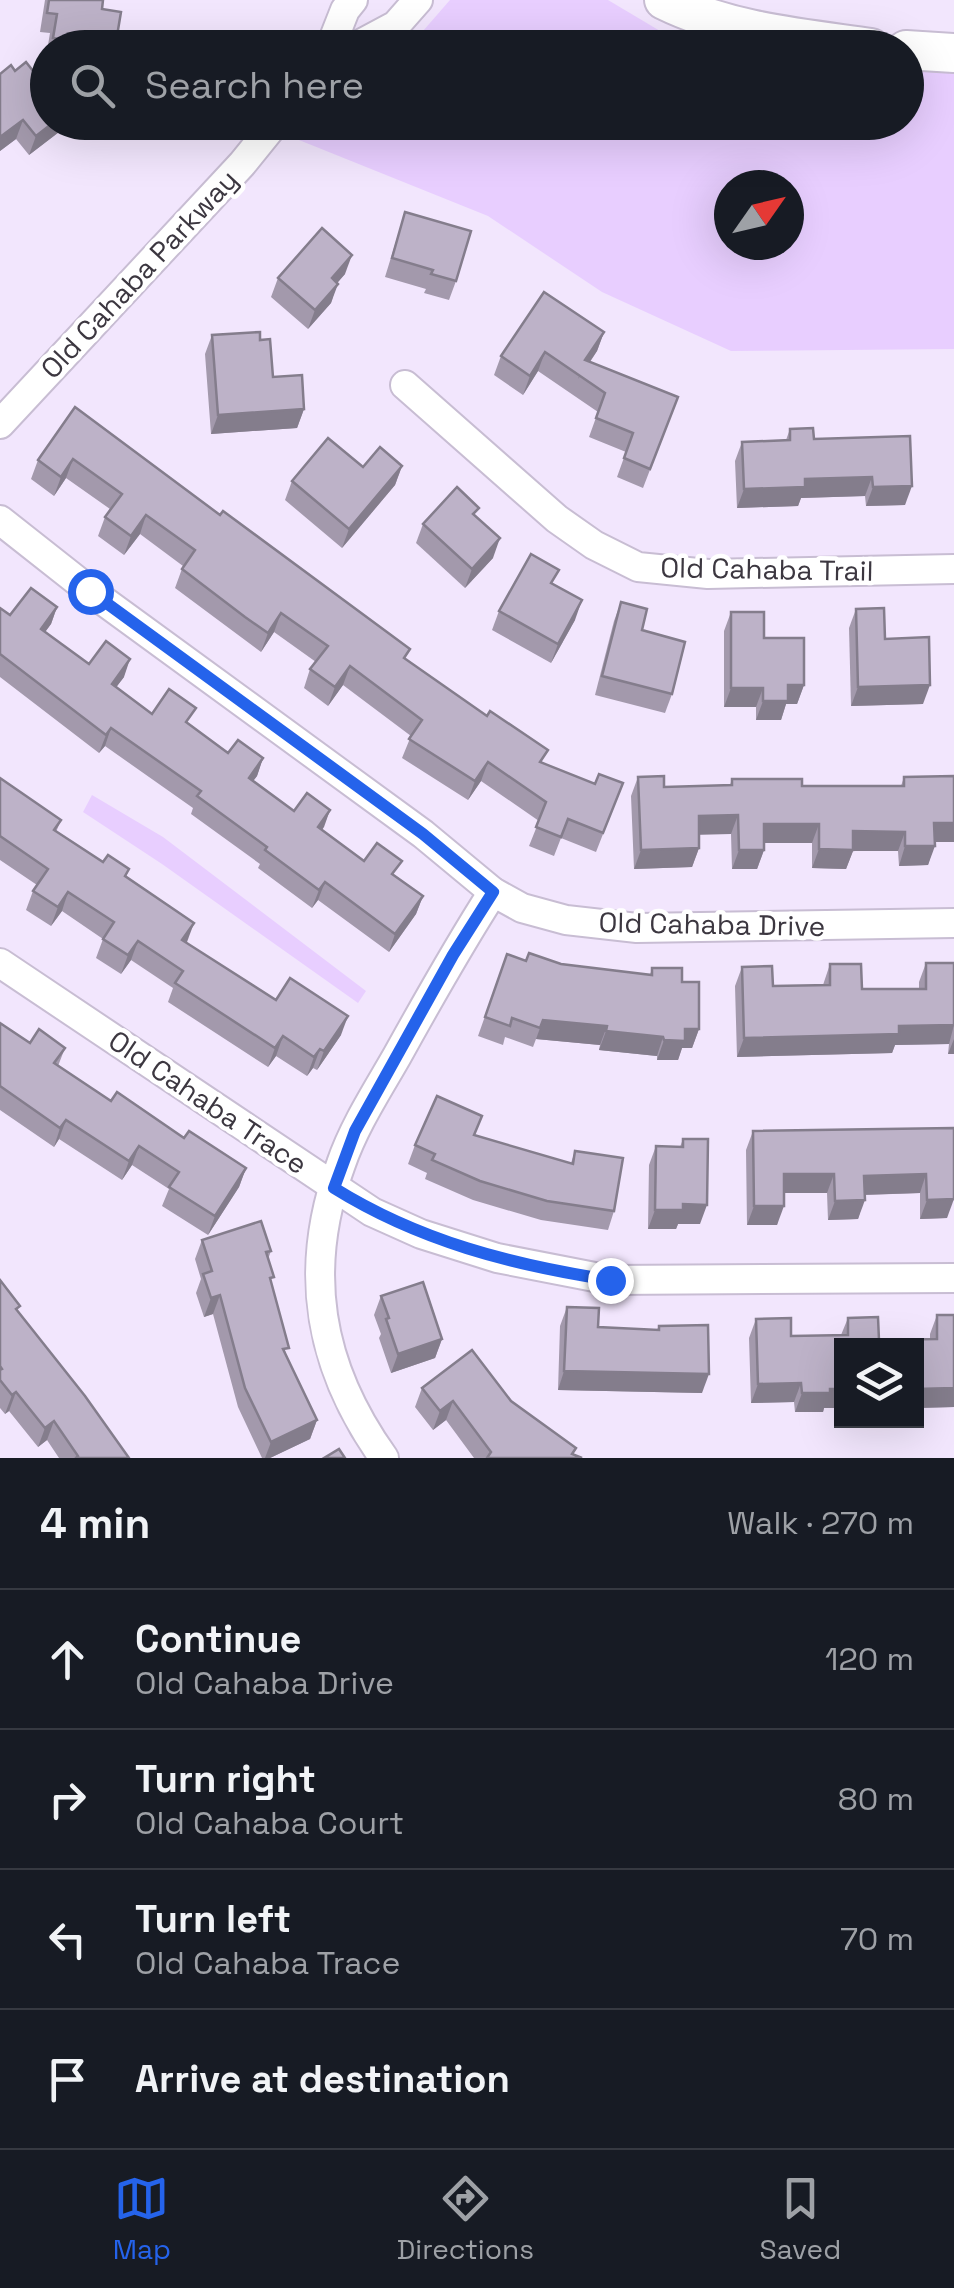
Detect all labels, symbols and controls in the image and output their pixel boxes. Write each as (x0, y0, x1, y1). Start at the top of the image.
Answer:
search box (30, 30, 924, 140)
icon: search (65, 58, 120, 113)
text: Search here (145, 61, 364, 109)
street label: Old Cahaba Parkway (33, 162, 245, 386)
north arrow (714, 170, 804, 260)
street label: Old Cahaba Trail (660, 549, 874, 589)
route start (68, 569, 114, 615)
street label: Old Cahaba Drive (598, 904, 826, 944)
street label: Old Cahaba Trace (102, 1022, 314, 1182)
route end (588, 1258, 634, 1304)
map controls (834, 1338, 924, 1428)
button: layers (834, 1338, 924, 1428)
text: 4 min (40, 1497, 150, 1550)
text: Walk · 270 m (727, 1503, 914, 1543)
text: Continue (135, 1615, 301, 1663)
icon: ahead (40, 1632, 95, 1687)
text: 120 m (825, 1639, 914, 1679)
text: Old Cahaba Drive (135, 1663, 394, 1703)
text: Turn right (135, 1755, 316, 1803)
icon: right (40, 1772, 95, 1827)
text: 80 m (838, 1779, 914, 1819)
text: Old Cahaba Court (135, 1803, 404, 1843)
text: Turn left (135, 1895, 291, 1943)
icon: left (40, 1912, 95, 1967)
text: 70 m (840, 1919, 914, 1959)
text: Old Cahaba Trace (135, 1943, 400, 1983)
icon: arrive (40, 2052, 95, 2107)
text: Arrive at destination (135, 2055, 510, 2103)
tab: Map (113, 2171, 171, 2267)
tab: Directions (397, 2171, 534, 2267)
tab: Saved (760, 2171, 841, 2267)

